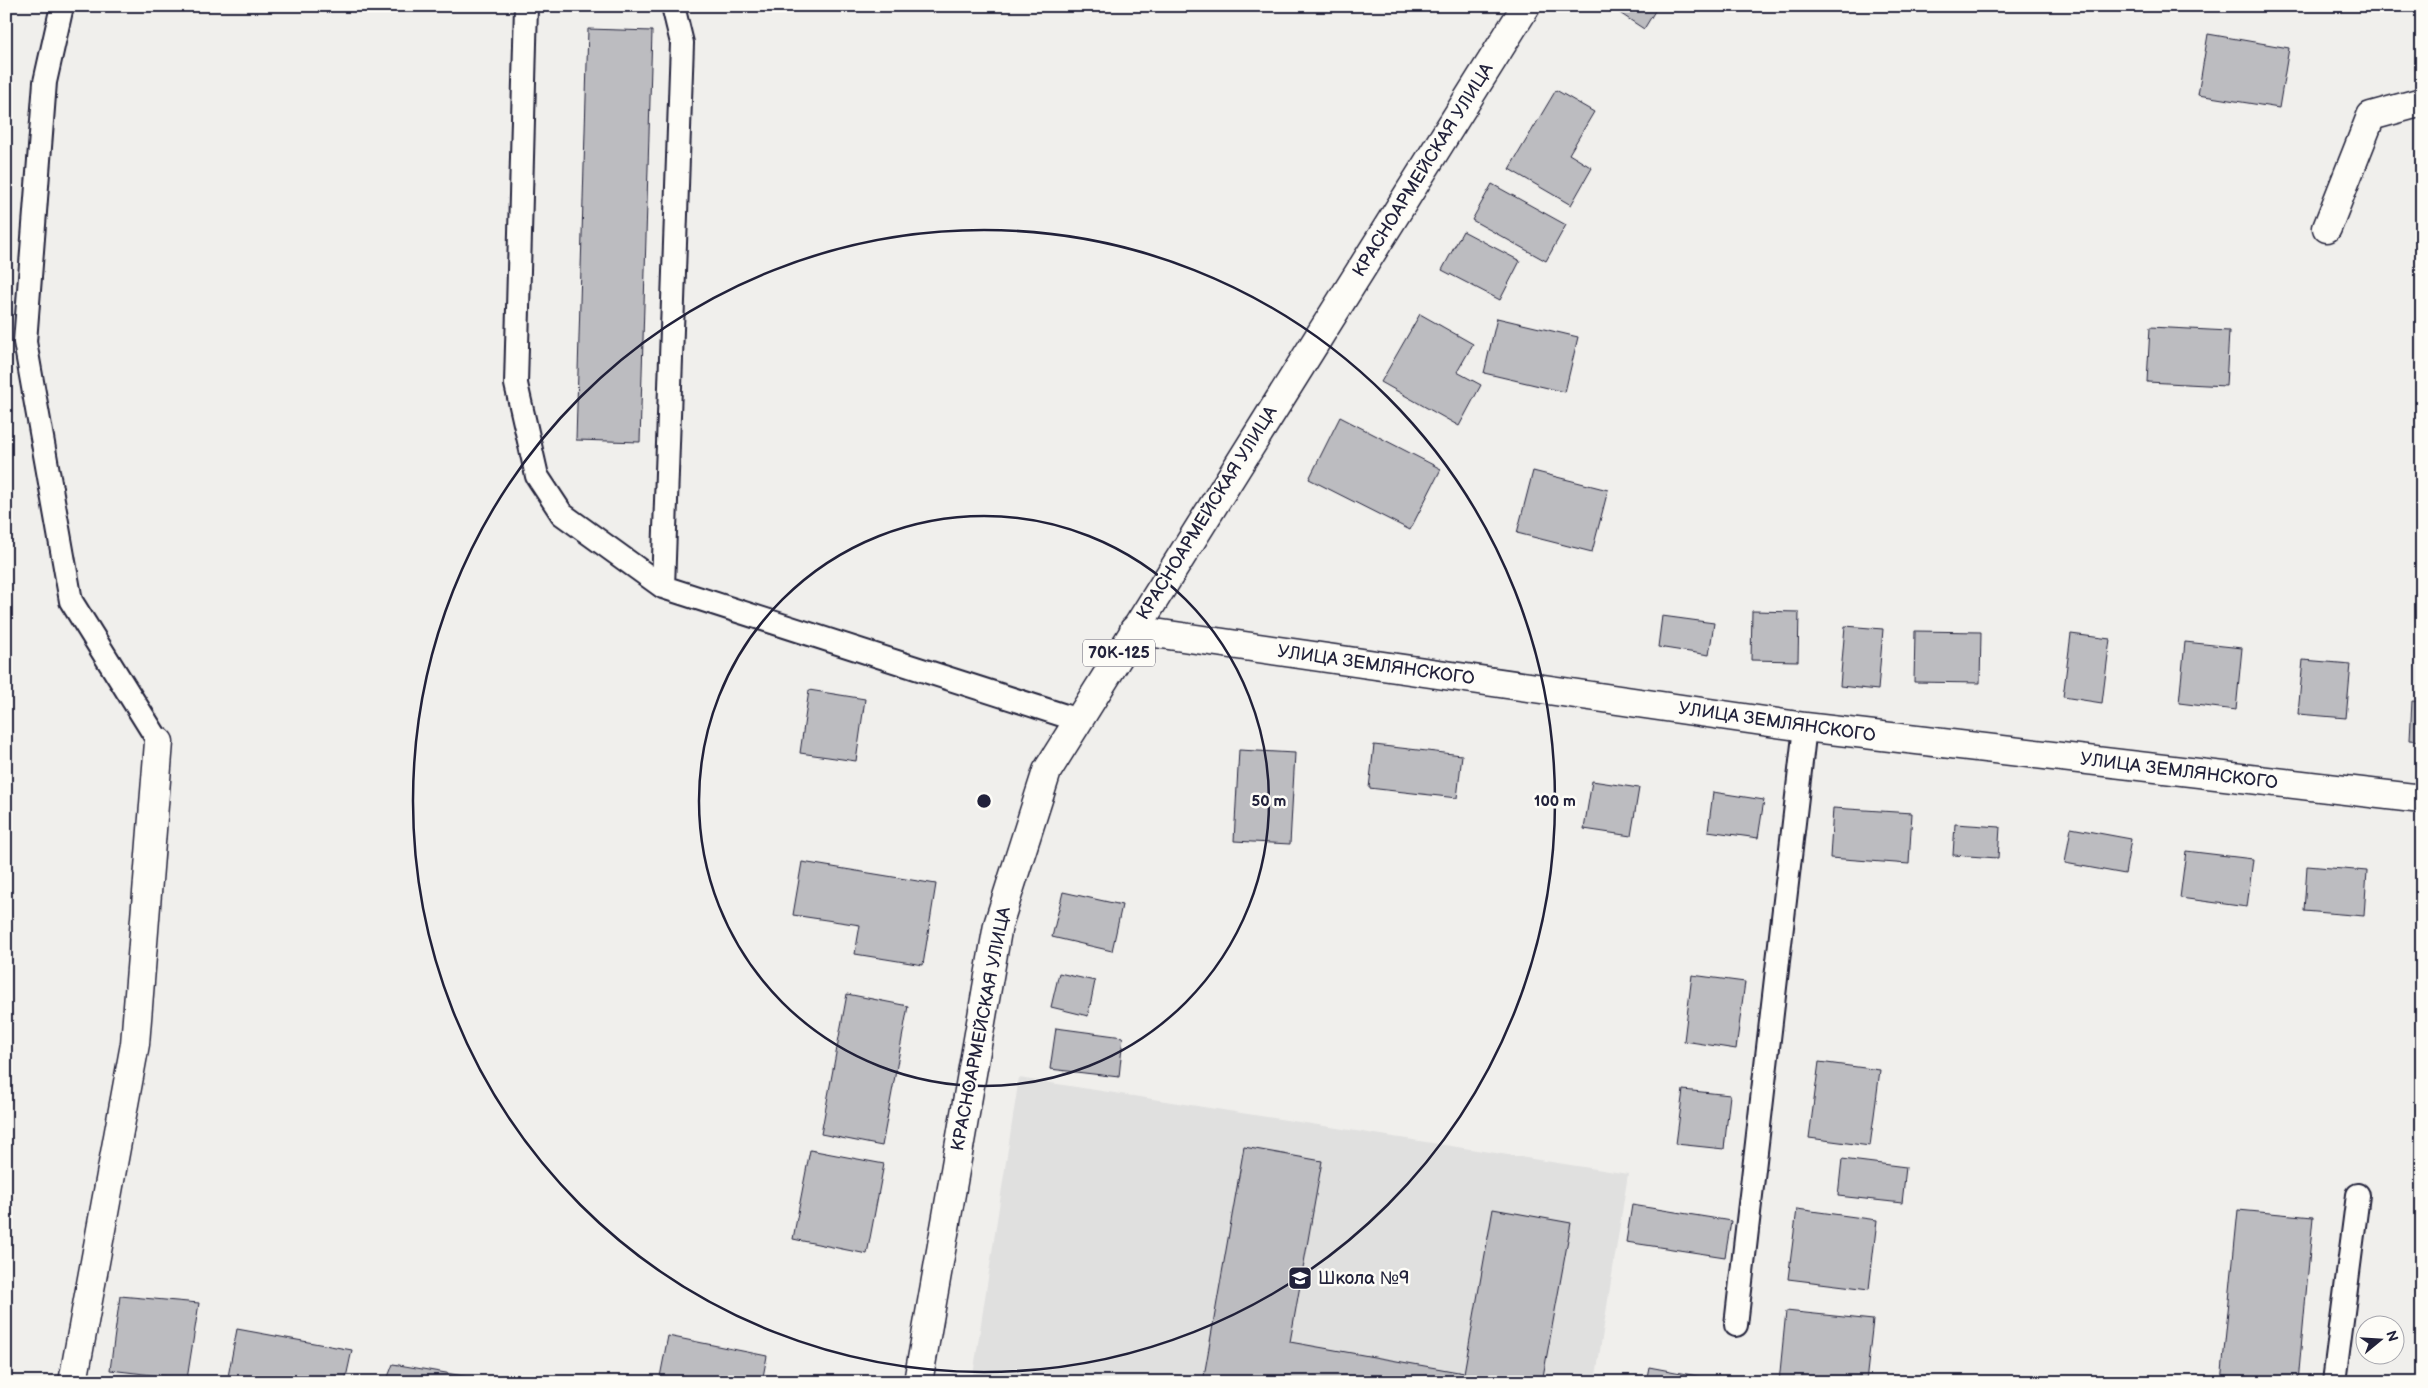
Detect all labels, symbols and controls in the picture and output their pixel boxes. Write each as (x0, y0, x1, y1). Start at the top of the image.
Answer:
street label: КРАСНОАРМЕЙСКАЯ УЛИЦА (1348, 59, 1498, 281)
street label: КРАСНОАРМЕЙСКАЯ УЛИЦА (1132, 402, 1282, 624)
road number: 70К-125 (1083, 640, 1155, 666)
street label: УЛИЦА ЗЕМЛЯНСКОГО (1276, 641, 1476, 689)
street label: УЛИЦА ЗЕМЛЯНСКОГО (1677, 698, 1877, 746)
street label: УЛИЦА ЗЕМЛЯНСКОГО (2079, 748, 2279, 794)
centre of rings (975, 792, 993, 810)
text: 50 m (1252, 792, 1287, 811)
text: 100 m (1534, 792, 1576, 811)
street label: КРАСНОАРМЕЙСКАЯ УЛИЦА (947, 905, 1015, 1153)
school or university icon: Школа №9 (1287, 1265, 1313, 1291)
place label: Школа №9 (1318, 1268, 1409, 1289)
north arrow (2356, 1316, 2406, 1366)
text: N (2382, 1329, 2402, 1344)

